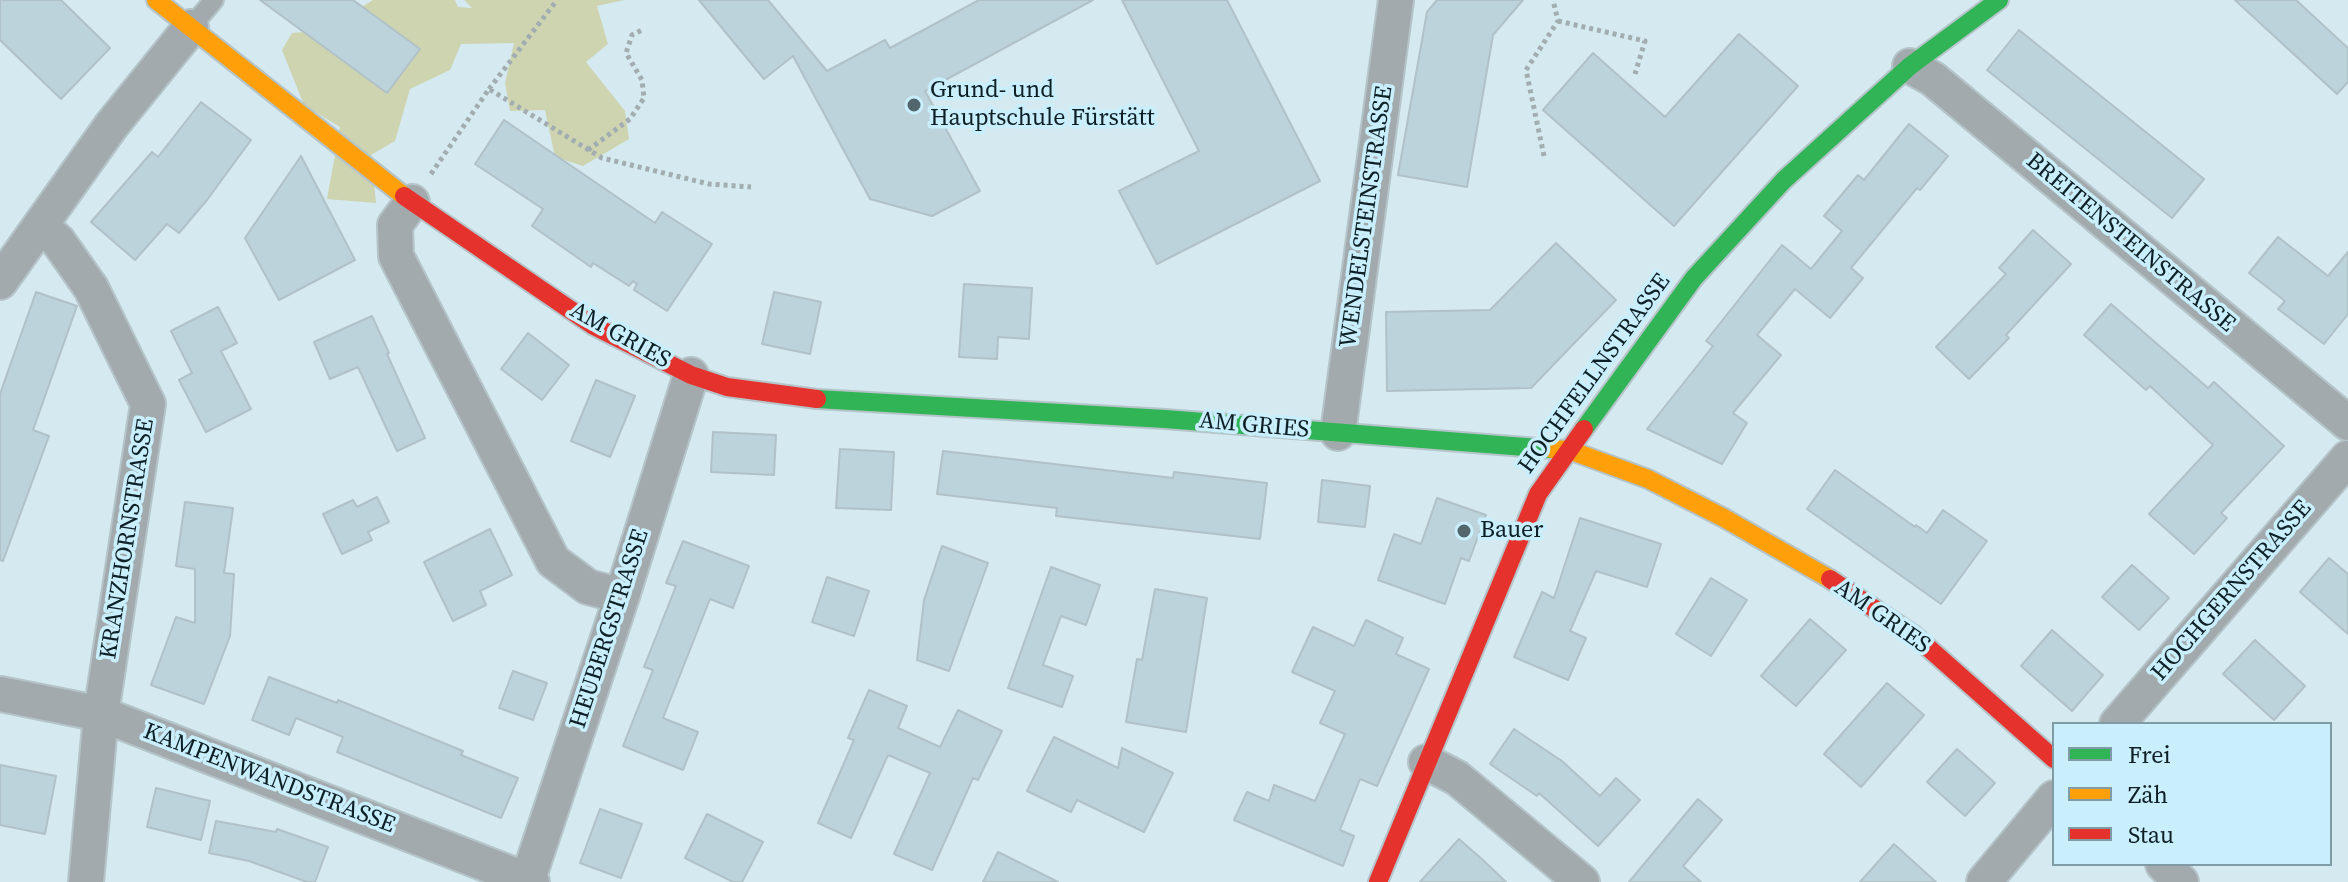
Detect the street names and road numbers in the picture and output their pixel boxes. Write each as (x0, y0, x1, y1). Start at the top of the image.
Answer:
street label: WENDELSTEINSTRASSE (1334, 84, 1400, 350)
street label: BREITENSTEINSTRASSE (2020, 147, 2240, 339)
street label: HOCHFELLNSTRASSE (1513, 268, 1677, 480)
street label: AM GRIES (565, 297, 675, 375)
street label: AM GRIES (1198, 407, 1310, 445)
street label: KRANZHORNSTRASSE (95, 417, 161, 661)
street label: HOCHGERNSTRASSE (2146, 495, 2318, 687)
street label: HEUBERGSTRASSE (564, 526, 656, 732)
street label: AM GRIES (1829, 574, 1935, 660)
street label: KAMPENWANDSTRASSE (139, 718, 399, 840)

